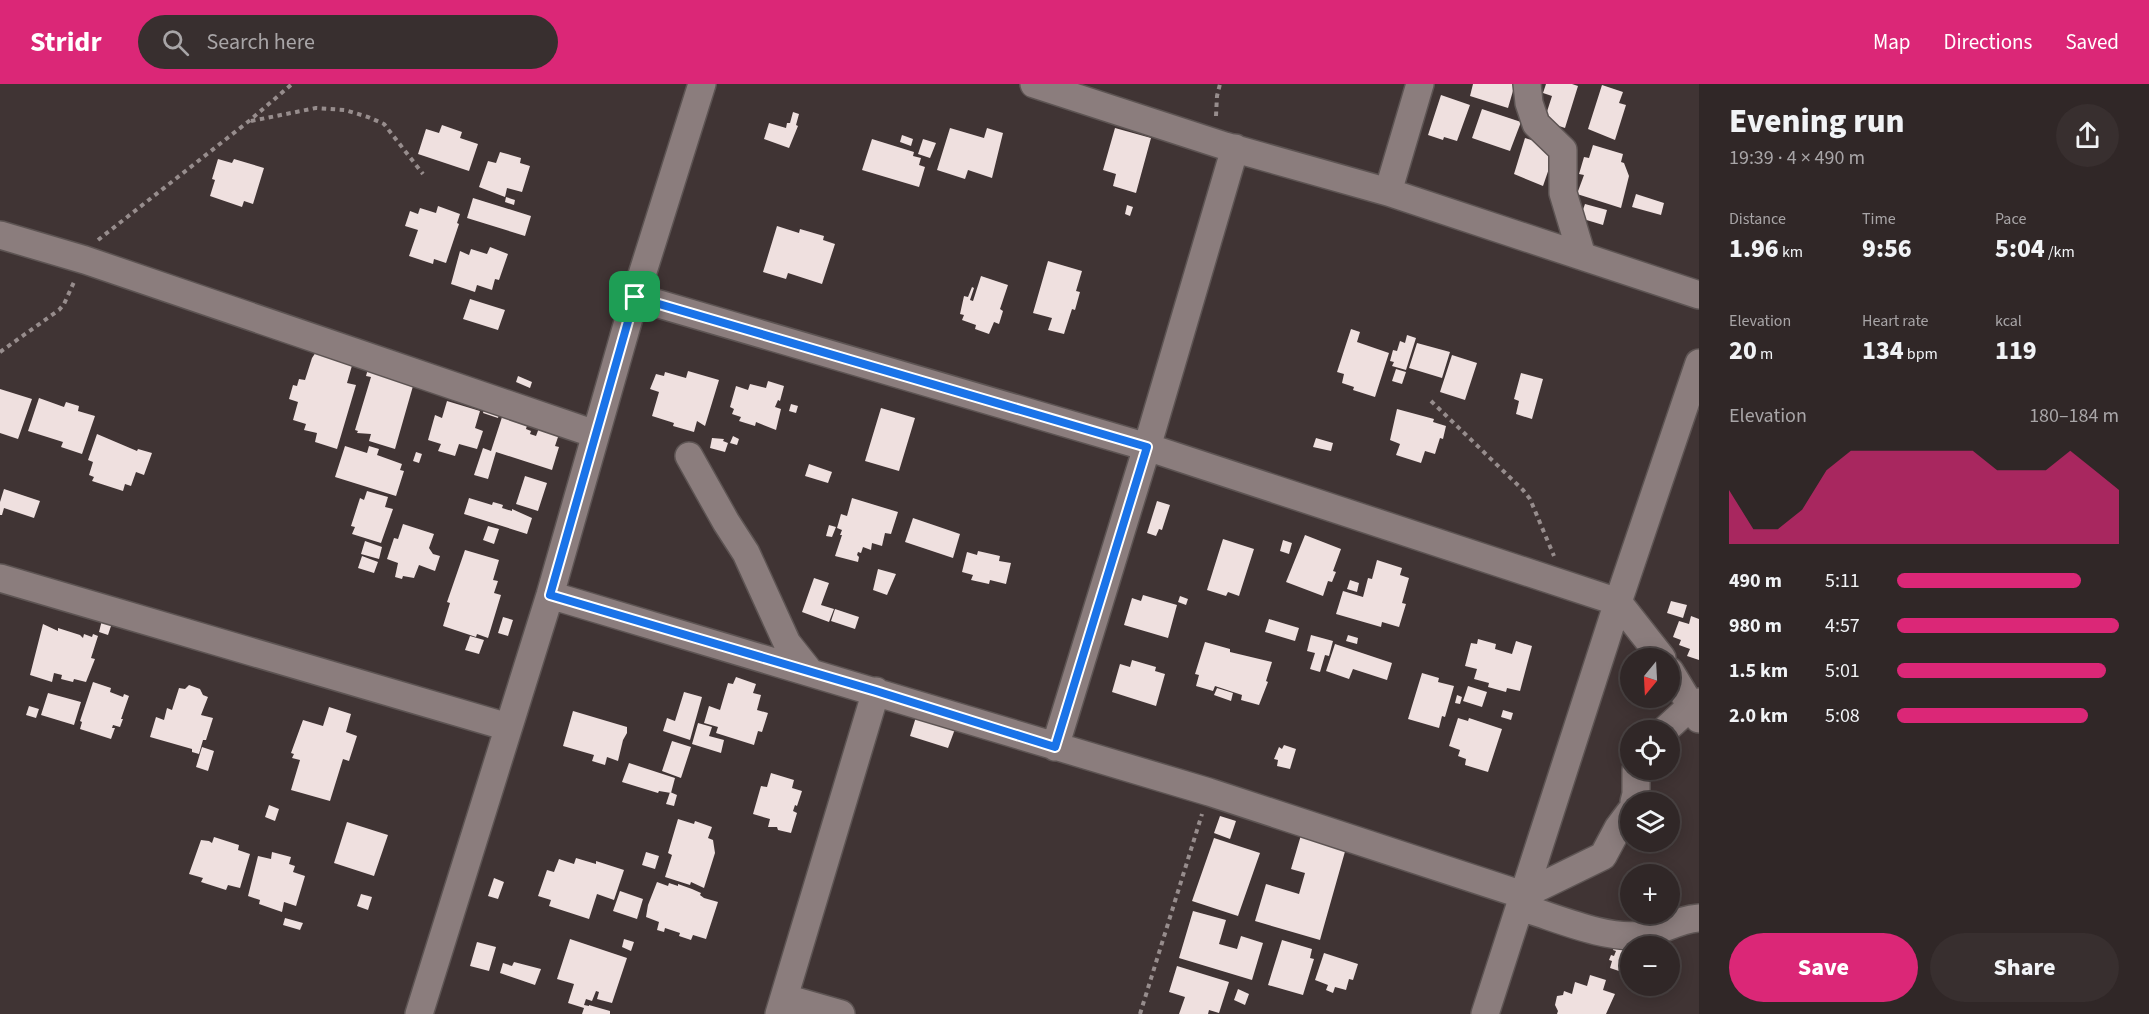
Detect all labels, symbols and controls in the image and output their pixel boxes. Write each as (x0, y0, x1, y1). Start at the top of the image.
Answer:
search box (138, 15, 558, 69)
text: Stridr (30, 22, 102, 62)
icon: search (159, 26, 192, 59)
text: Search here (207, 26, 315, 58)
text: Map (1873, 27, 1911, 57)
text: Directions (1944, 27, 2032, 57)
text: Saved (2065, 27, 2119, 57)
text: Evening run (1729, 98, 1905, 145)
button: share (2056, 104, 2119, 167)
text: 19:39 · 4 × 490 m (1729, 144, 1865, 172)
text: Distance (1729, 208, 1786, 230)
text: Time (1862, 208, 1896, 230)
text: Pace (1995, 208, 2026, 230)
text: 1.96 (1729, 230, 1779, 267)
text: 9:56 (1862, 230, 1912, 267)
text: 5:04 (1995, 230, 2045, 267)
text: km (1779, 241, 1803, 263)
text: /km (2045, 241, 2075, 263)
pin (609, 271, 660, 322)
icon: arrive (618, 280, 651, 313)
text: Elevation (1729, 310, 1791, 332)
text: Heart rate (1862, 310, 1929, 332)
text: kcal (1995, 310, 2022, 332)
text: 20 (1729, 332, 1757, 369)
text: 134 (1862, 332, 1904, 369)
text: 119 (1995, 332, 2037, 369)
text: m (1757, 343, 1773, 365)
text: bpm (1904, 343, 1938, 365)
text: Elevation (1729, 402, 1807, 430)
text: 180–184 m (2029, 402, 2119, 430)
text: 490 m (1729, 567, 1782, 595)
text: 5:11 (1825, 567, 1860, 595)
text: 980 m (1729, 612, 1782, 640)
text: 4:57 (1825, 612, 1860, 640)
north arrow (1620, 648, 1680, 708)
map controls (1620, 648, 1680, 996)
text: 1.5 km (1729, 657, 1788, 685)
text: 5:01 (1825, 657, 1860, 685)
text: 2.0 km (1729, 702, 1788, 730)
text: 5:08 (1825, 702, 1860, 730)
button: locate (1620, 720, 1680, 780)
button: layers (1620, 792, 1680, 852)
button: + (1620, 864, 1680, 924)
button: Save (1729, 933, 1918, 1002)
button: Share (1930, 933, 2119, 1002)
button: − (1620, 936, 1680, 996)

